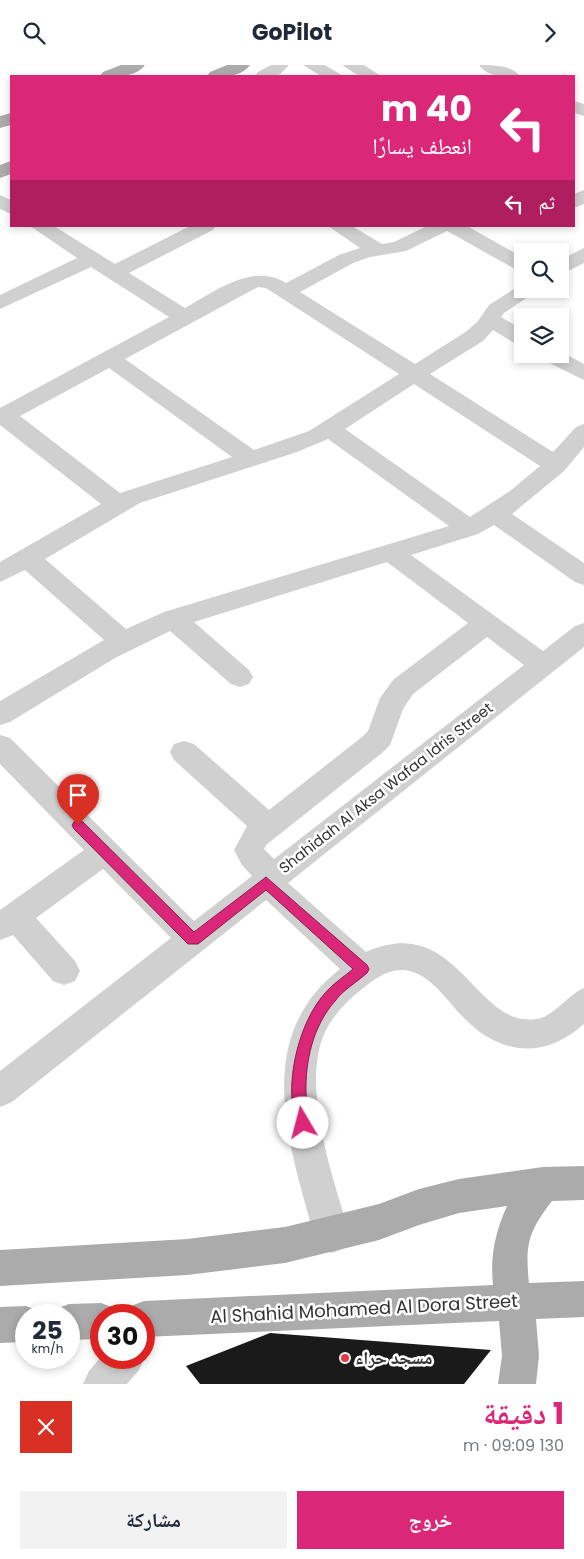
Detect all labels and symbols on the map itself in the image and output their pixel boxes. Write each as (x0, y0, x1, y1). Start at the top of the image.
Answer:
street label: Shahidah Al Aksa Wafaa Idris Street (274, 697, 497, 878)
pin (57, 774, 99, 825)
position arrow (276, 1096, 328, 1148)
street label: Al Shahid Mohamed Al Dora Street (210, 1288, 518, 1329)
speed limit sign: 30 (90, 1304, 155, 1369)
place label: مسجد حراء (355, 1345, 432, 1370)
marker: مسجد حراء (339, 1352, 351, 1364)

